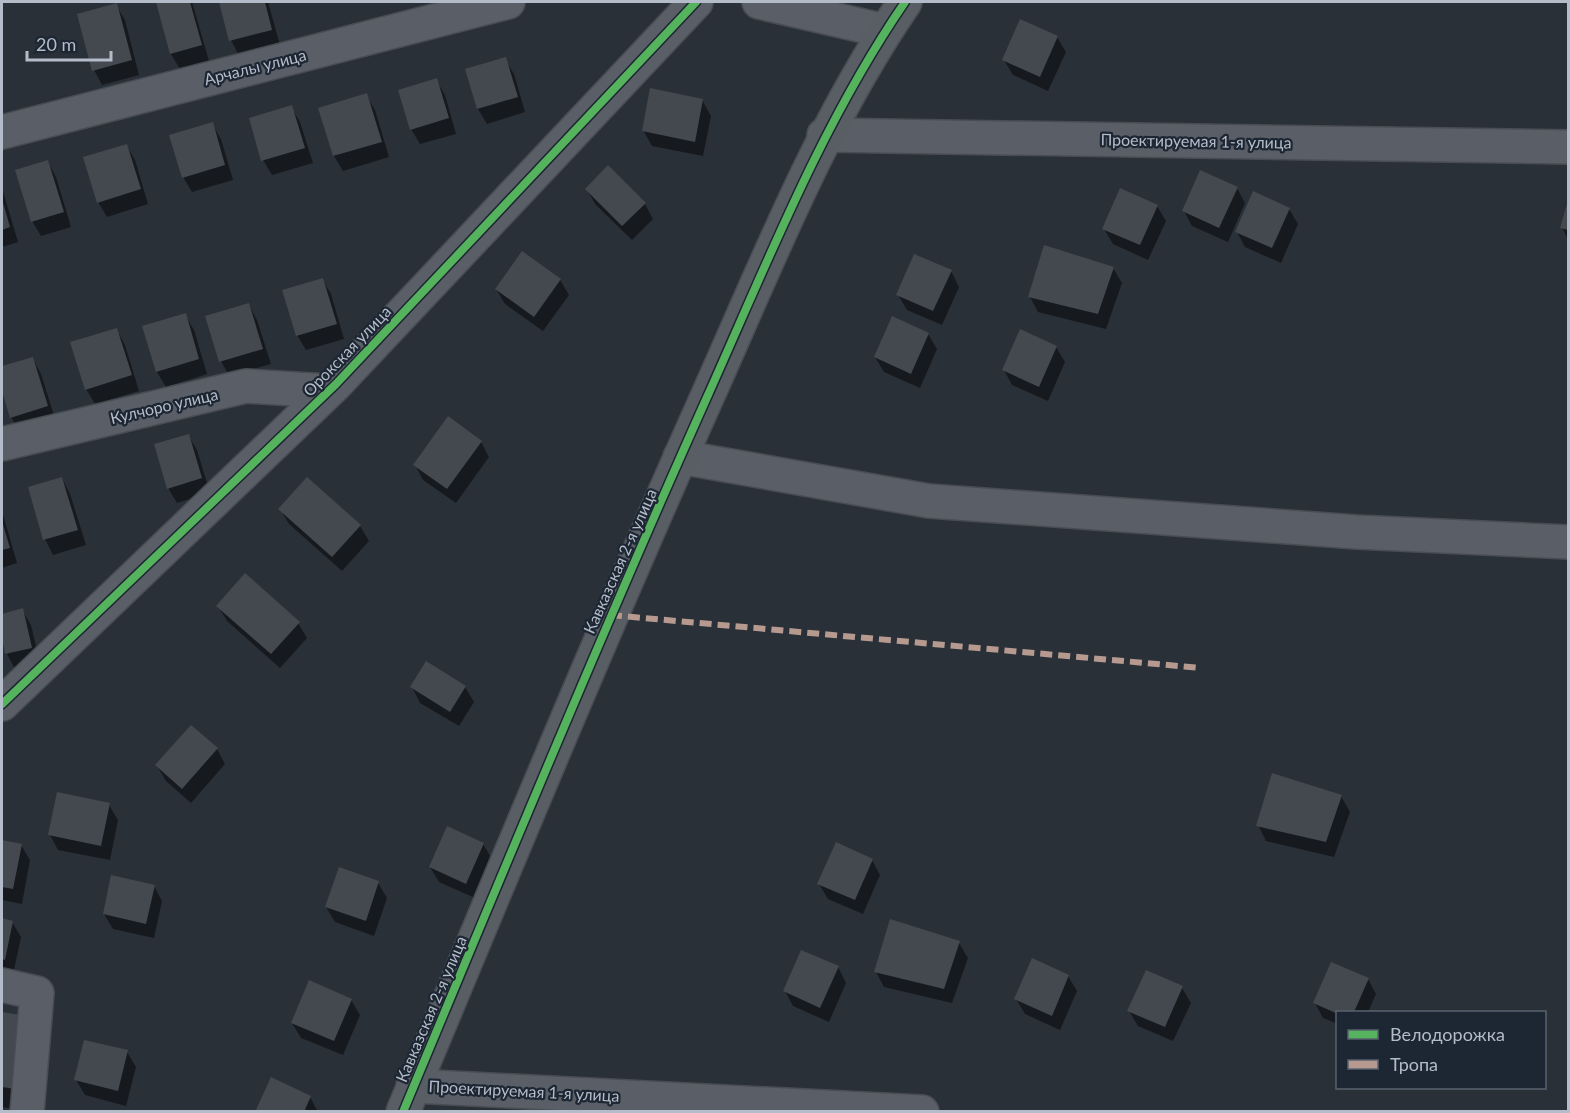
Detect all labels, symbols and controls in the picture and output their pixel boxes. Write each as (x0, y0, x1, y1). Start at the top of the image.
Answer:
scale bar (27, 24, 111, 62)
text: 20 m (36, 33, 76, 55)
street label: Арчалы улица (202, 45, 308, 88)
street label: Проектируемая 1-я улица (1100, 129, 1292, 152)
street label: Орокская улица (299, 302, 395, 400)
street label: Кулчоро улица (108, 384, 220, 427)
street label: Кавказская 2-я улица (579, 485, 660, 636)
street label: Кавказская 2-я улица (391, 933, 470, 1085)
legend (1336, 1011, 1546, 1089)
text: Велодорожка (1390, 1023, 1505, 1045)
text: Тропа (1390, 1053, 1438, 1075)
street label: Проектируемая 1-я улица (428, 1076, 620, 1105)

